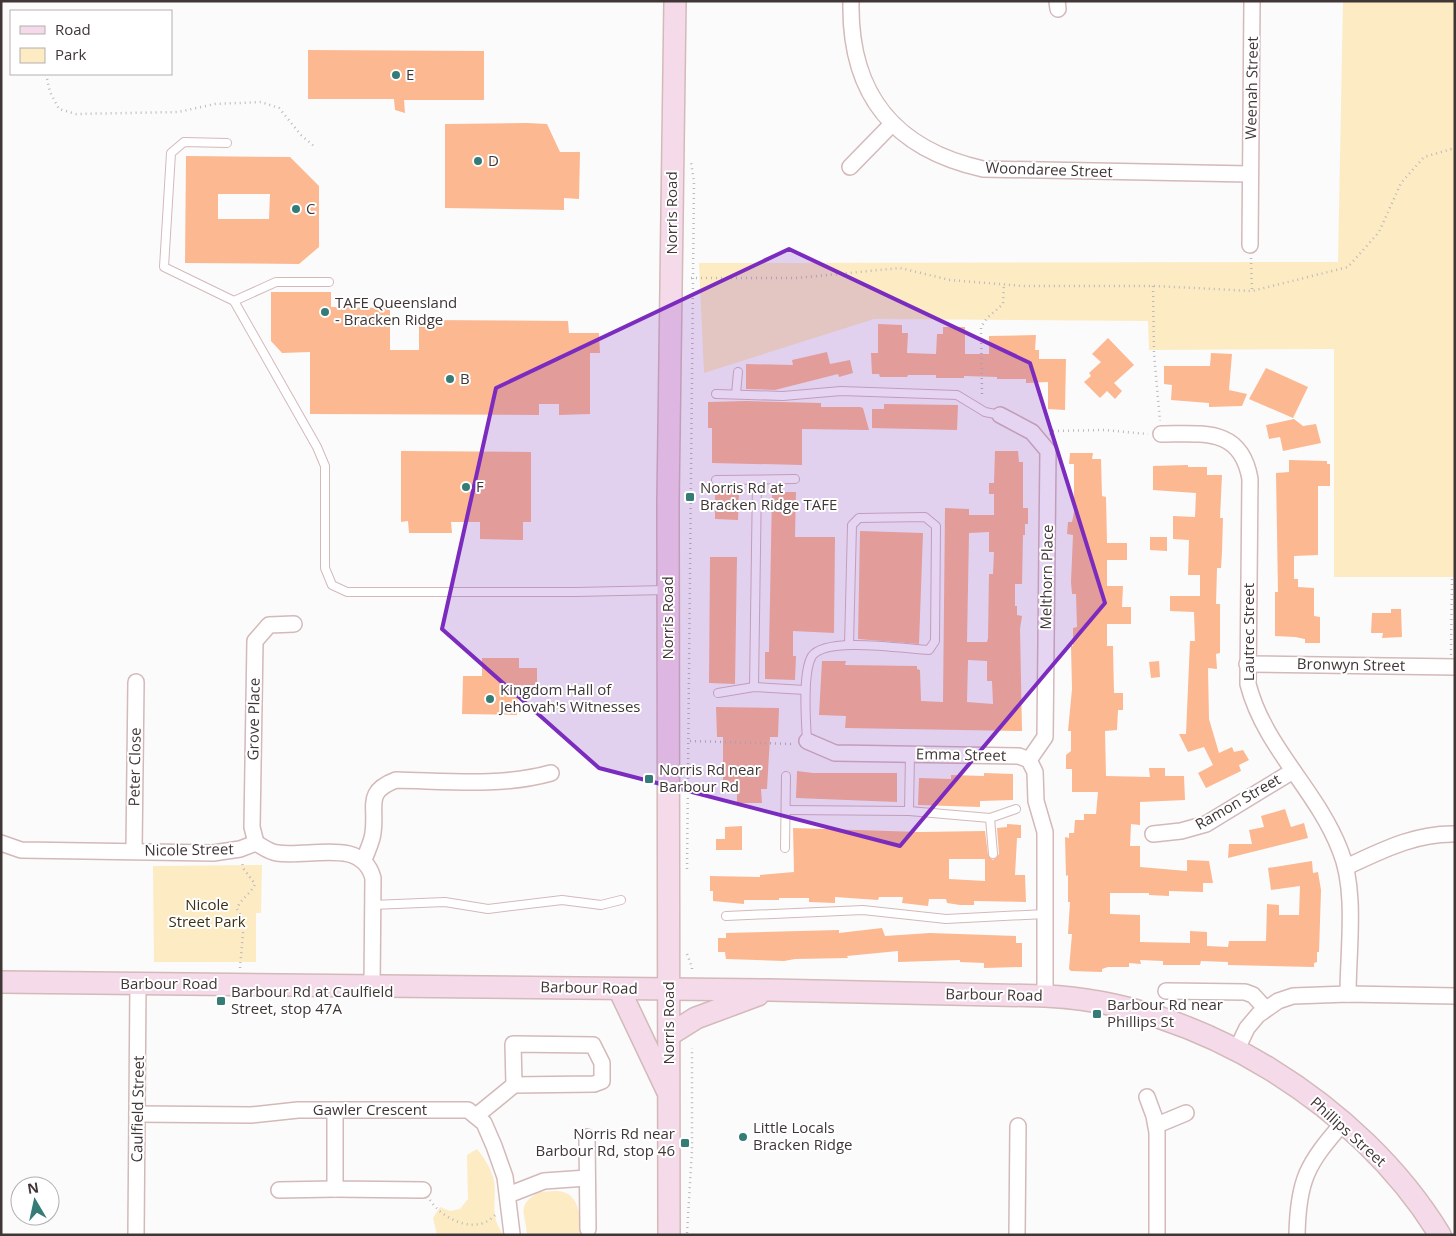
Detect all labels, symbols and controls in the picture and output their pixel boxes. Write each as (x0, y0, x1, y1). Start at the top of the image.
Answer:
legend (10, 10, 172, 75)
text: Road (55, 19, 91, 39)
street label: Weenah Street (1240, 36, 1262, 140)
text: Park (55, 44, 86, 64)
place label: E (406, 64, 414, 84)
marker: E (390, 69, 402, 81)
place label: D (488, 150, 499, 170)
marker: D (472, 155, 484, 167)
street label: Woondaree Street (985, 157, 1113, 181)
street label: Norris Road (661, 171, 681, 255)
place label: C (306, 198, 315, 218)
marker: C (290, 203, 302, 215)
place label: TAFE Queensland - Bracken Ridge (335, 292, 457, 329)
marker: TAFE Queensland - Bracken Ridge (319, 306, 331, 318)
place label: B (460, 368, 470, 388)
marker: B (444, 373, 456, 385)
place label: F (476, 476, 484, 496)
place label: Norris Rd at Bracken Ridge TAFE (700, 477, 837, 514)
marker: F (460, 481, 472, 493)
marker: Norris Rd at Bracken Ridge TAFE (684, 491, 696, 503)
street label: Melthorn Place (1035, 524, 1057, 630)
street label: Norris Road (657, 576, 677, 660)
street label: Lautrec Street (1238, 583, 1258, 681)
street label: Bronwyn Street (1297, 653, 1405, 675)
street label: Grove Place (242, 678, 264, 760)
place label: Kingdom Hall of Jehovah's Witnesses (498, 679, 641, 716)
marker: Kingdom Hall of Jehovah's Witnesses (484, 693, 496, 705)
street label: Peter Close (123, 727, 145, 807)
street label: Emma Street (916, 743, 1006, 765)
place label: Norris Rd near Barbour Rd (659, 759, 761, 796)
street label: Ramon Street (1191, 769, 1284, 834)
marker: Norris Rd near Barbour Rd (643, 773, 655, 785)
street label: Nicole Street (144, 838, 234, 860)
park label: Nicole Street Park (168, 894, 246, 931)
street label: Barbour Road (120, 973, 218, 993)
street label: Barbour Road (540, 976, 638, 998)
place label: Barbour Rd at Caulfield Street, stop 47A (231, 981, 393, 1018)
street label: Norris Road (658, 981, 678, 1065)
street label: Barbour Road (945, 983, 1043, 1005)
place label: Barbour Rd near Phillips St (1107, 994, 1223, 1031)
marker: Barbour Rd at Caulfield Street, stop 47A (215, 995, 227, 1007)
marker: Barbour Rd near Phillips St (1091, 1008, 1103, 1020)
street label: Caulfield Street (126, 1055, 148, 1163)
street label: Phillips Street (1306, 1092, 1391, 1171)
street label: Gawler Crescent (313, 1099, 427, 1119)
place label: Little Locals Bracken Ridge (753, 1117, 853, 1154)
place label: Norris Rd near Barbour Rd, stop 46 (535, 1123, 675, 1160)
marker: Little Locals Bracken Ridge (737, 1131, 749, 1143)
marker: Norris Rd near Barbour Rd, stop 46 (679, 1137, 691, 1149)
north arrow (10, 1176, 60, 1226)
text: N (26, 1177, 40, 1198)

